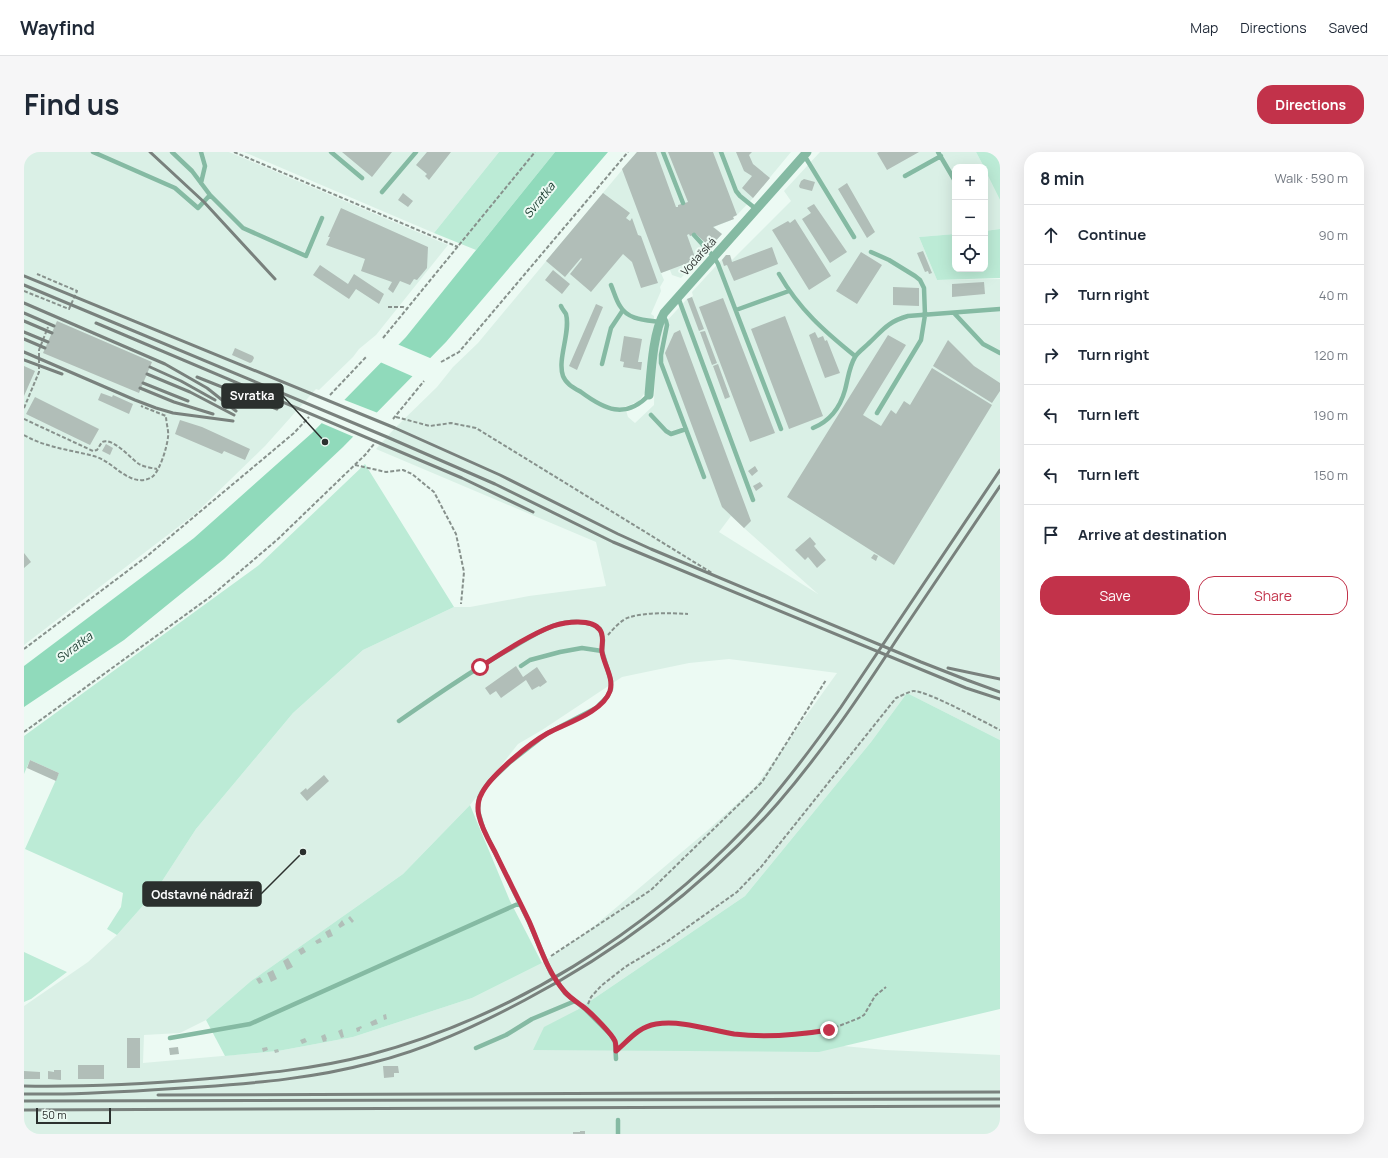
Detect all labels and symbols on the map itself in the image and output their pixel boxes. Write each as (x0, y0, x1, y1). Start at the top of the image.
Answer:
water label: Svratka (519, 177, 560, 222)
street label: Vodařská (677, 234, 719, 278)
callout: Svratka (222, 384, 283, 408)
text: Svratka (230, 387, 274, 404)
water label: Svratka (52, 627, 97, 666)
route start (471, 658, 489, 676)
callout: Odstavné nádraží (143, 882, 261, 906)
text: Odstavné nádraží (151, 886, 253, 903)
route end (820, 1021, 838, 1039)
scale bar (36, 1106, 111, 1125)

